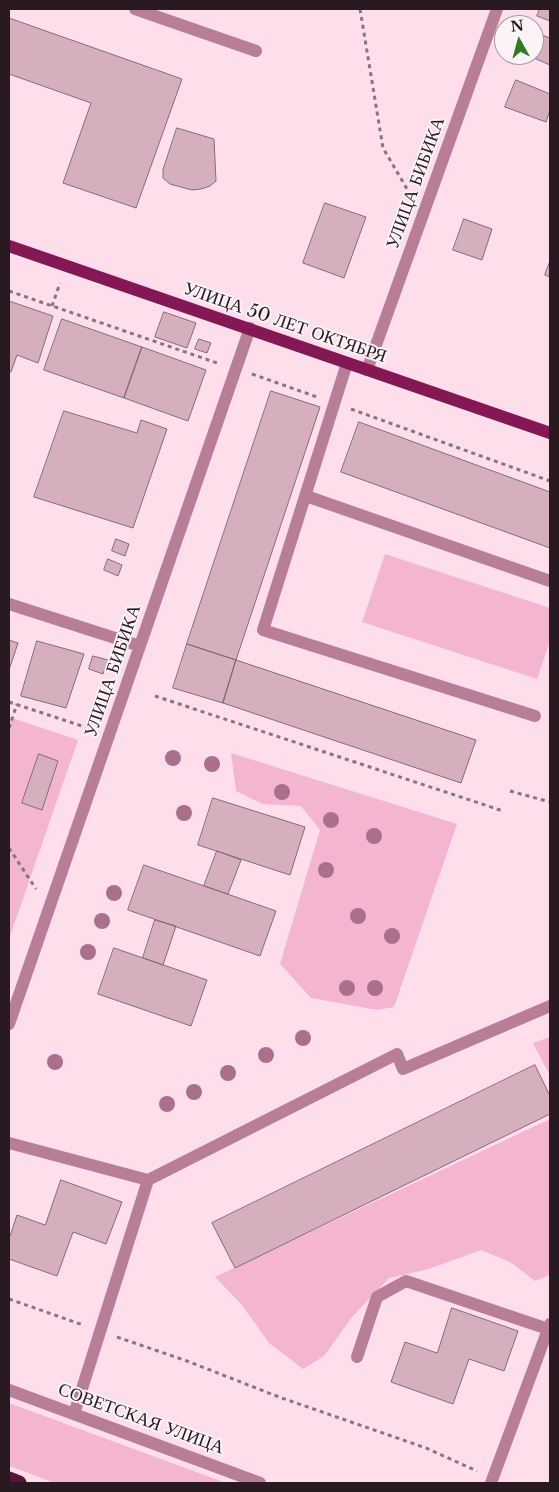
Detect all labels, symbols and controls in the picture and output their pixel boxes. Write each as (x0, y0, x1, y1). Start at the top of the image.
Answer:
north arrow (494, 15, 544, 65)
text: N (510, 16, 525, 36)
street label: УЛИЦА БИБИКА (382, 114, 450, 252)
street label: УЛИЦА 50 ЛЕТ ОКТЯБРЯ (181, 278, 389, 368)
street label: УЛИЦА БИБИКА (80, 602, 146, 740)
street label: СОВЕТСКАЯ УЛИЦА (55, 1379, 227, 1459)

